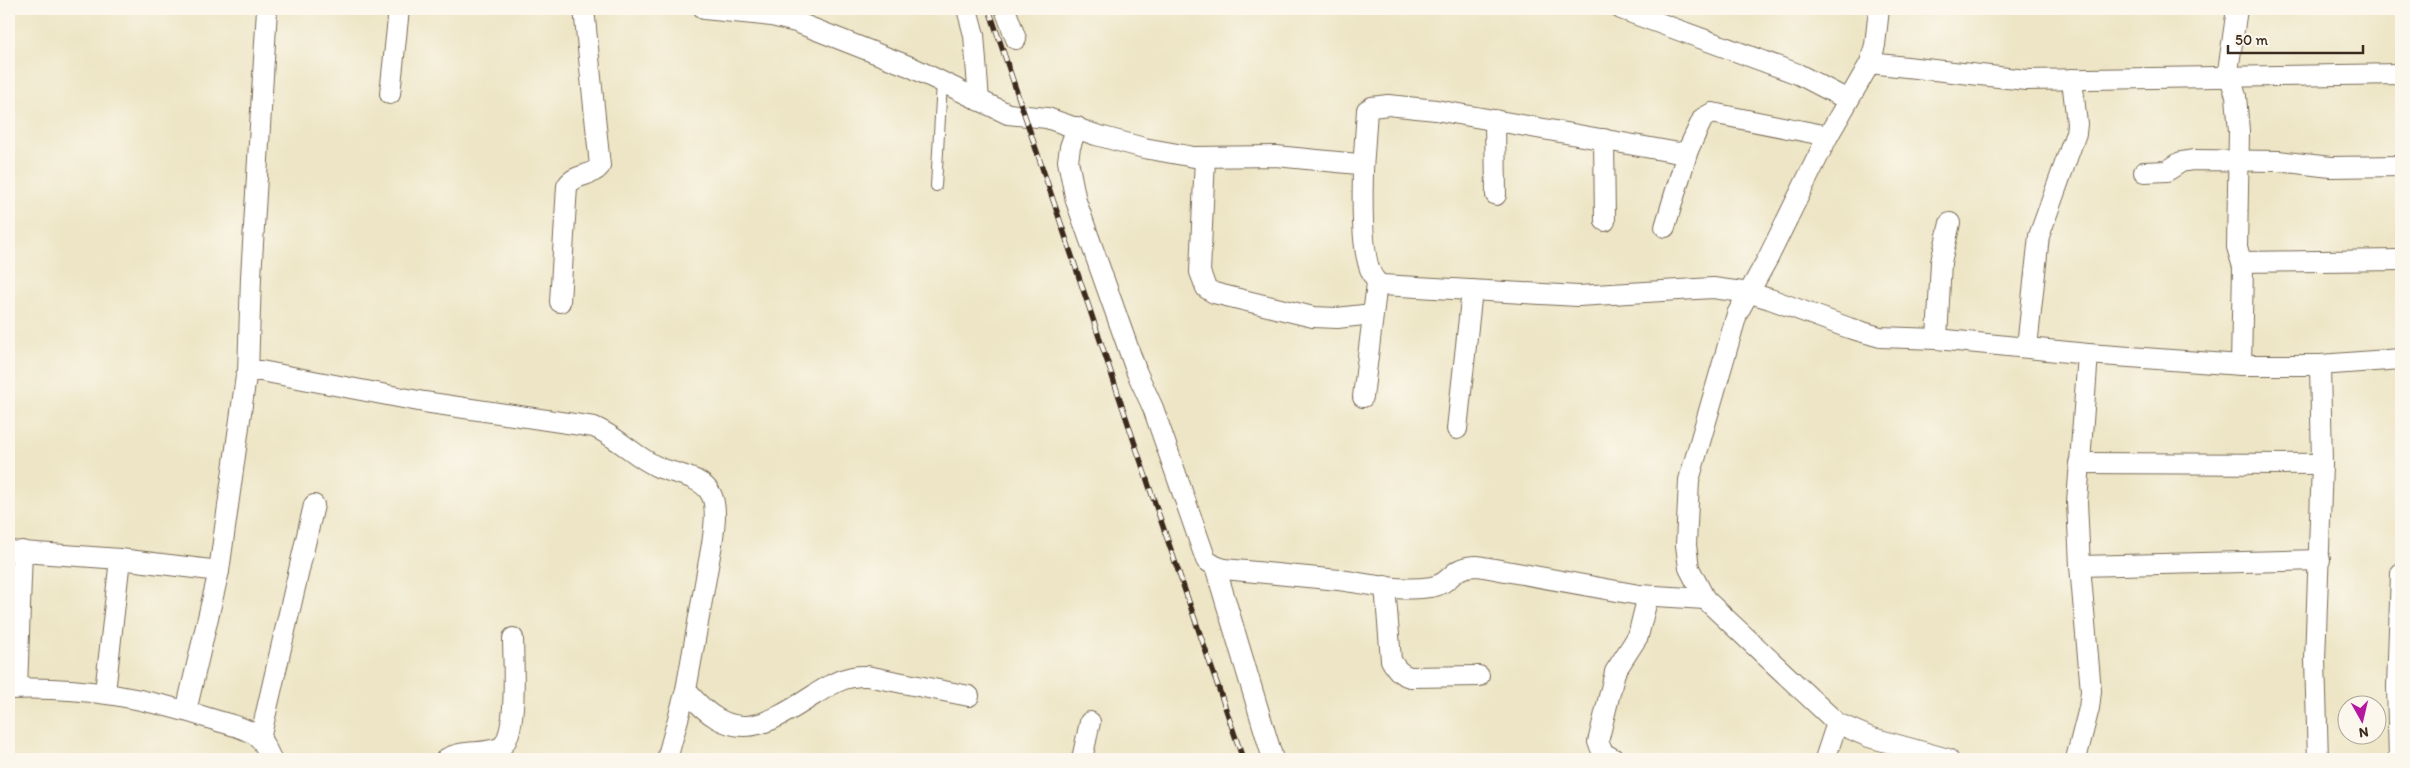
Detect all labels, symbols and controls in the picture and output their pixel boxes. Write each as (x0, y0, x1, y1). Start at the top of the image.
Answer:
scale bar (2228, 22, 2362, 54)
text: 50 m (2235, 31, 2268, 49)
north arrow (2338, 696, 2388, 746)
text: N (2358, 723, 2370, 741)

